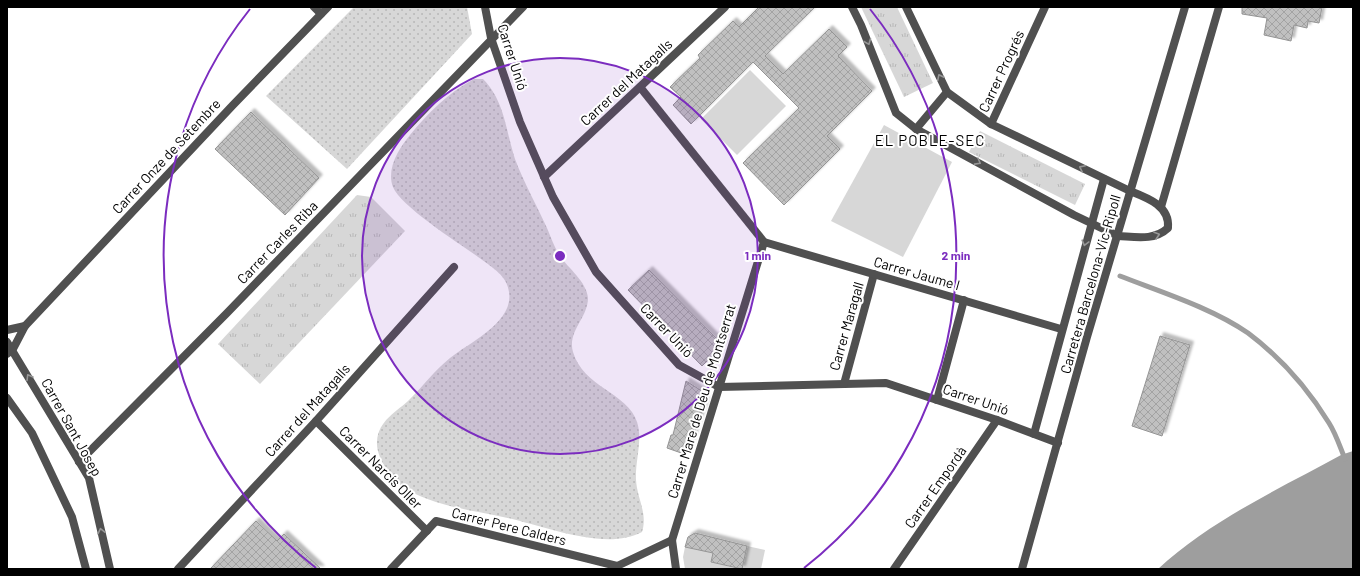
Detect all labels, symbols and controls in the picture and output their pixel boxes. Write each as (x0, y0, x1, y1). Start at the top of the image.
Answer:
street label: Carrer Unió (494, 22, 532, 92)
street label: Carrer Progrés (975, 27, 1028, 115)
street label: Carrer del Matagalls (577, 35, 676, 129)
one-way arrow (863, 39, 871, 46)
one-way arrow (937, 74, 945, 82)
street label: Carrer Onze de Setembre (108, 95, 224, 217)
district label: EL POBLE-SEC (875, 131, 985, 149)
one-way arrow (974, 158, 981, 165)
one-way arrow (1079, 165, 1087, 173)
street label: Carretera Barcelona-Vic-Ripoll (1056, 193, 1124, 375)
street label: Carrer Carles Riba (233, 197, 321, 287)
one-way arrow (1153, 231, 1160, 239)
one-way arrow (1081, 239, 1090, 246)
text: 1 min (745, 248, 771, 262)
text: 2 min (942, 248, 970, 262)
centre of rings (553, 249, 567, 263)
street label: Carrer Jaume I (872, 253, 962, 293)
street label: Carrer Maragall (825, 280, 867, 372)
street label: Carrer Unió (637, 299, 697, 361)
street label: Carrer Mare de Déu de Montserrat (663, 302, 739, 500)
street label: Carrer del Matagalls (261, 360, 353, 460)
one-way arrow (26, 374, 33, 381)
street label: Carrer Sant Josep (38, 375, 106, 479)
street label: Carrer Unió (941, 380, 1011, 418)
street label: Carrer Narcís Oller (336, 422, 426, 512)
street label: Carrer Empordà (900, 443, 970, 531)
street label: Carrer Pere Calders (450, 504, 568, 549)
one-way arrow (97, 528, 106, 535)

